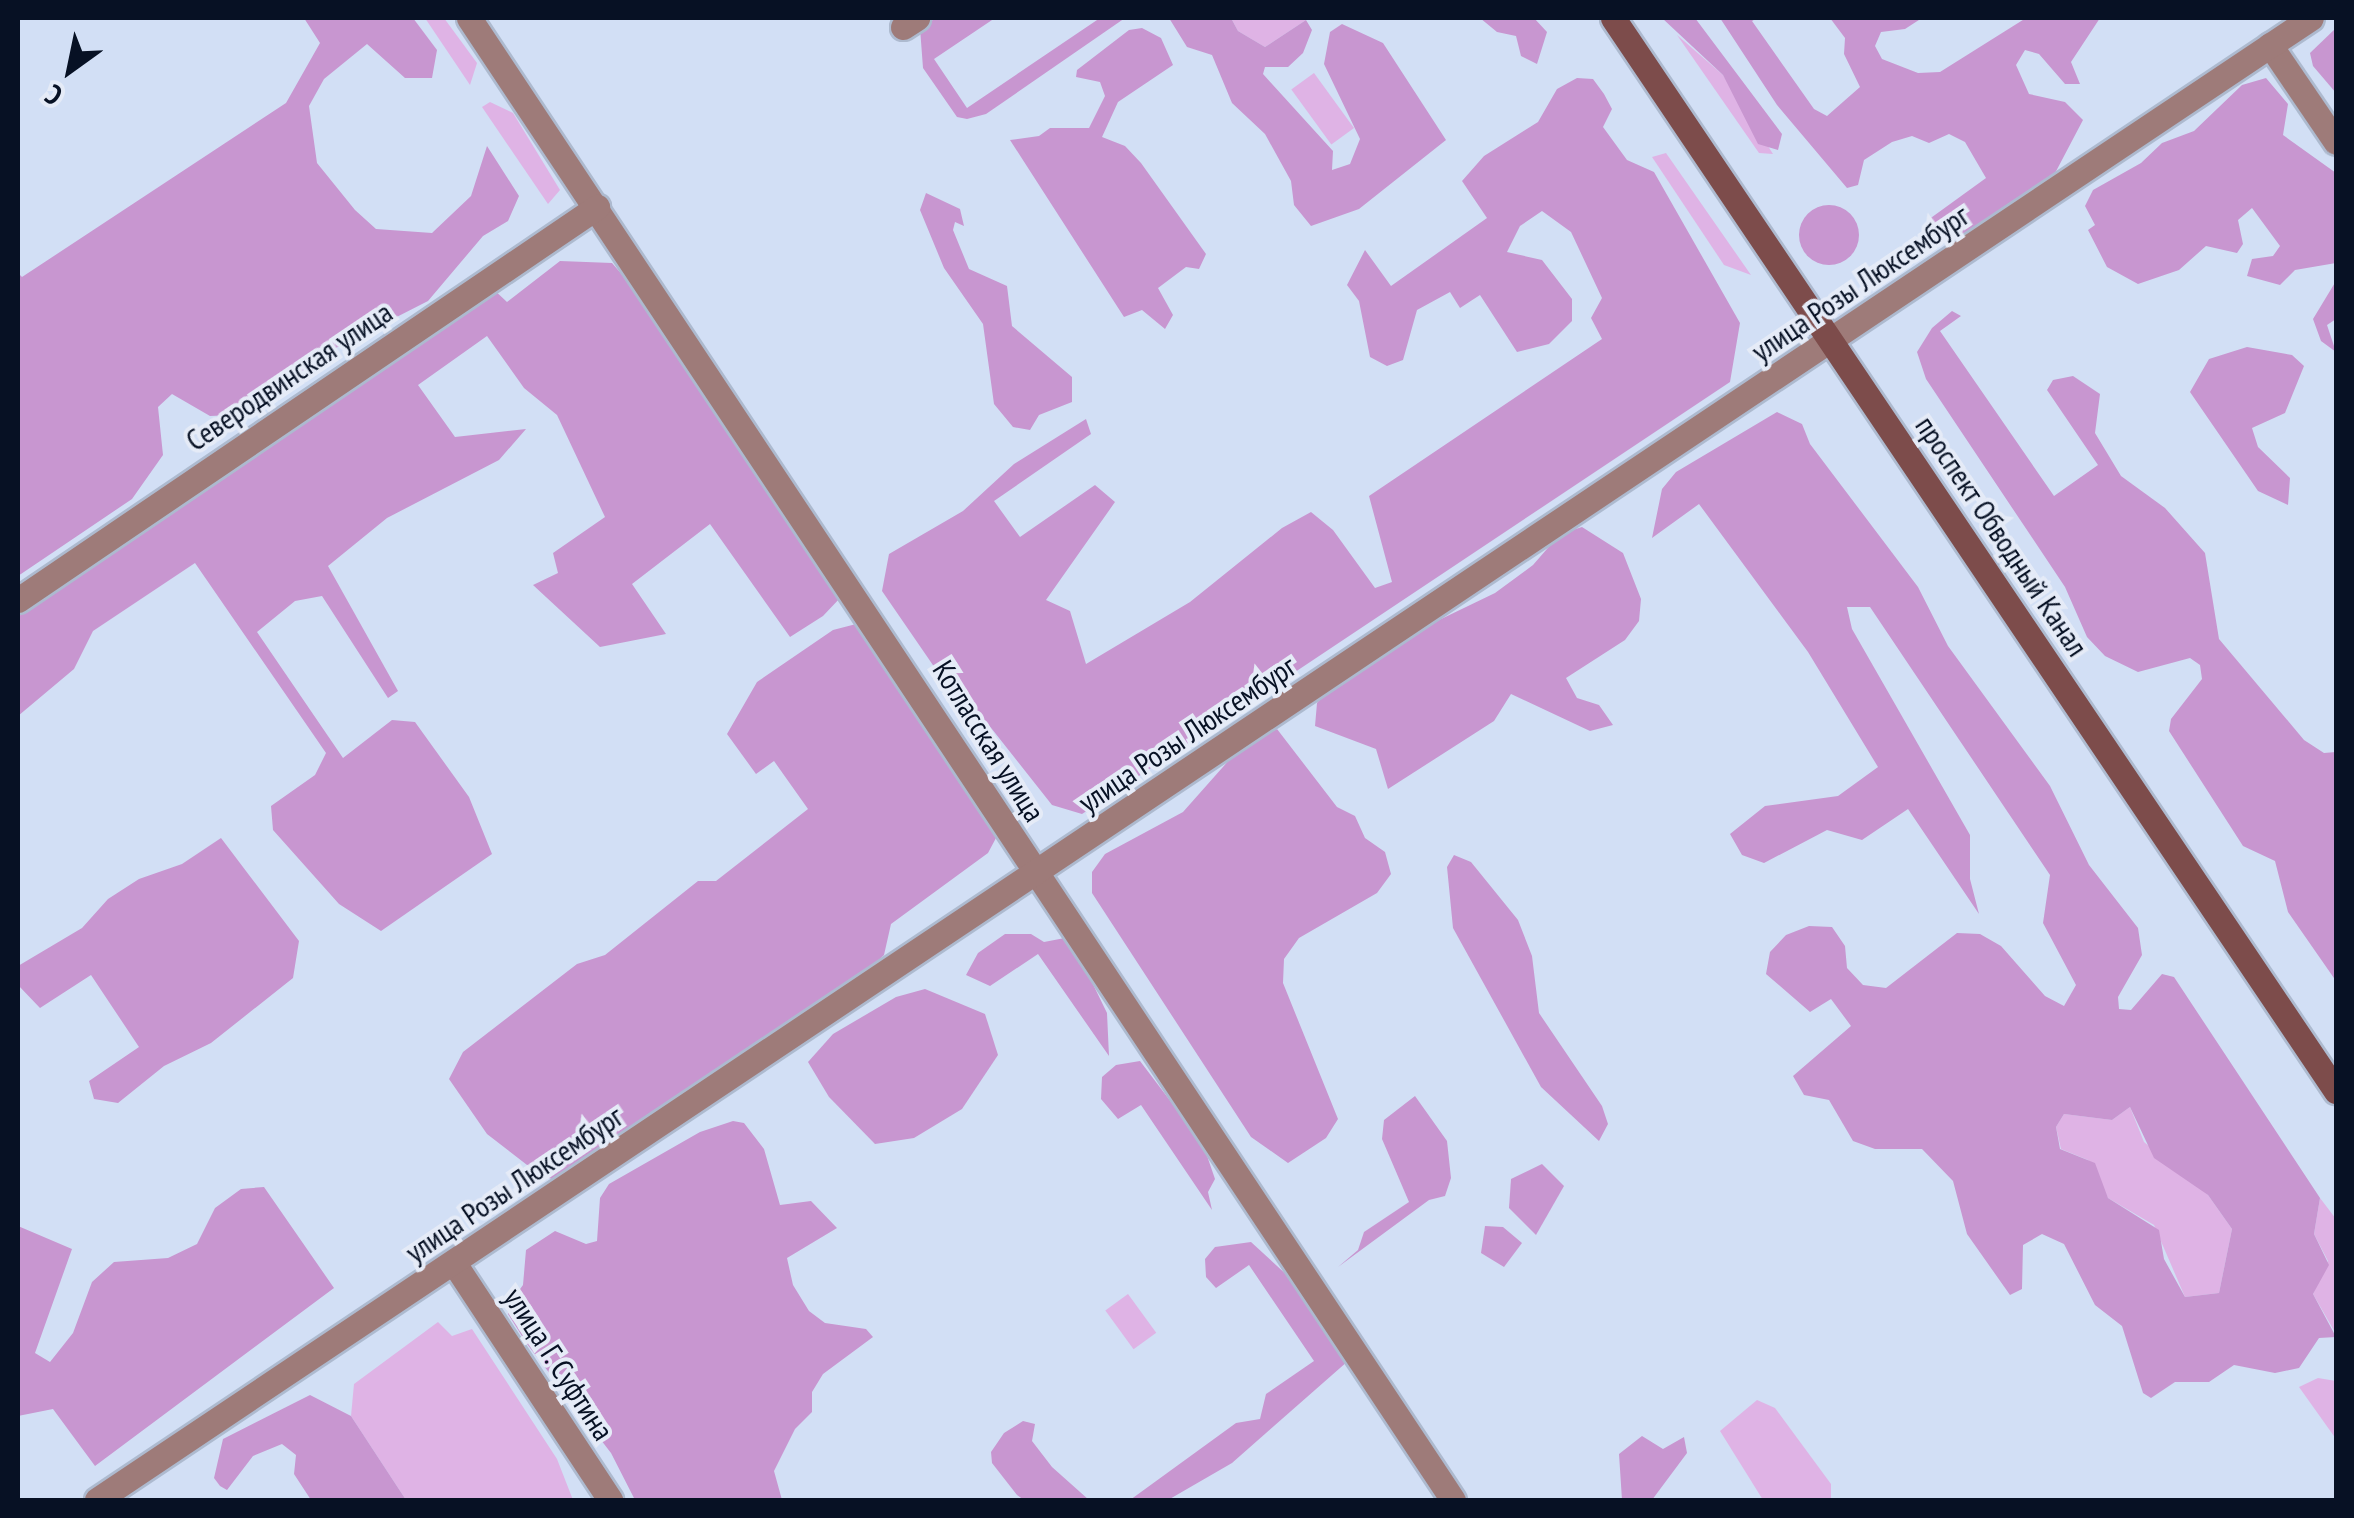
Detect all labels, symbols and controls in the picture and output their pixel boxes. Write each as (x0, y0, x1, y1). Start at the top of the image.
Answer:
north arrow (20, 20, 120, 120)
text: С (38, 77, 69, 115)
street label: улица Розы Люксембург (1744, 197, 1976, 369)
street label: Северодвинская улица (179, 294, 399, 458)
street label: проспект Обводный Канал (1908, 409, 2096, 663)
street label: улица Розы Люксембург (1071, 648, 1303, 820)
street label: Котласская улица (925, 654, 1053, 828)
street label: улица Розы Люксембург (398, 1098, 630, 1270)
street label: улица Г. Суфтина (496, 1280, 622, 1448)

